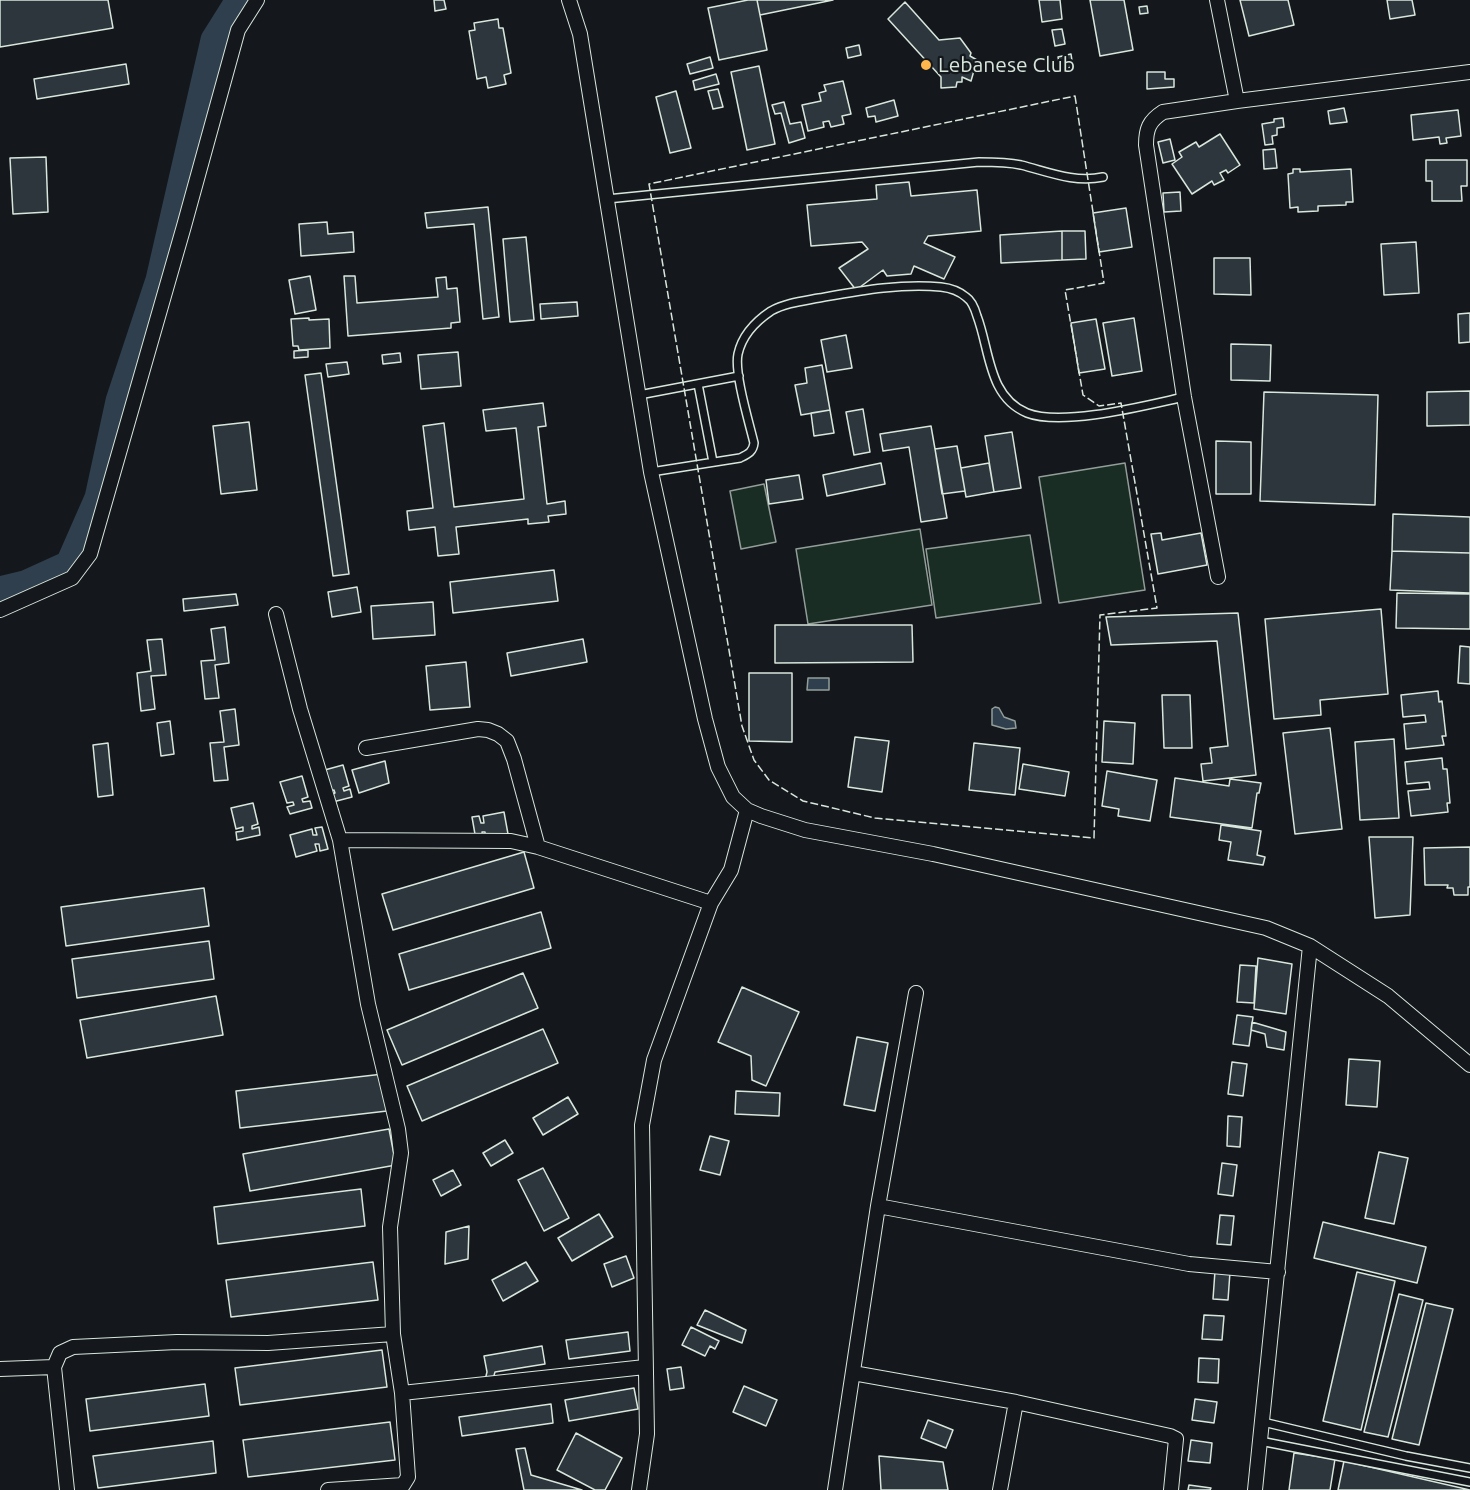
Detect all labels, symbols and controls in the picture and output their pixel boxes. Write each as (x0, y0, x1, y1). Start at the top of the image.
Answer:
place label: Lebanese Club (938, 52, 1075, 78)
marker: Lebanese Club (919, 58, 933, 72)

